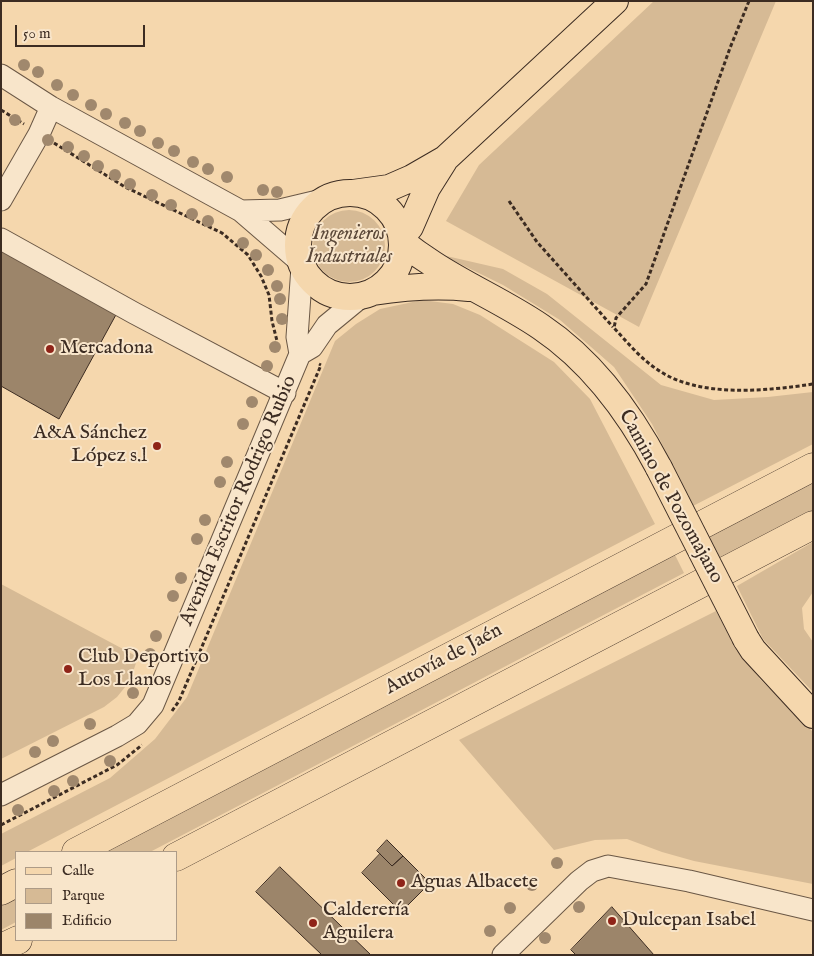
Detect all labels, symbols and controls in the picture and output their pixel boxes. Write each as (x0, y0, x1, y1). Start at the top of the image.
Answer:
scale bar (18, 15, 148, 47)
text: 50 m (23, 24, 51, 43)
park label: Ingenieros Industriales (306, 223, 392, 270)
place label: Mercadona (60, 337, 153, 361)
marker: Mercadona (44, 343, 56, 355)
street label: Avenida Escritor Rodrigo Rubio (175, 372, 303, 630)
street label: Camino de Pozomajano (612, 406, 728, 588)
place label: A&A Sánchez López s.l (33, 422, 147, 469)
marker: A&A Sánchez López s.l (151, 440, 163, 452)
street label: Autovía de Jaén (381, 619, 507, 701)
place label: Club Deportivo Los Llanos (78, 646, 209, 693)
marker: Club Deportivo Los Llanos (62, 663, 74, 675)
legend (15, 851, 178, 941)
text: Calle (62, 861, 94, 880)
place label: Aguas Albacete (411, 871, 538, 895)
marker: Aguas Albacete (395, 877, 407, 889)
text: Parque (62, 886, 105, 905)
place label: Calderería Aguilera (323, 899, 409, 946)
place label: Dulcepan Isabel (622, 909, 756, 933)
text: Edificio (62, 911, 112, 930)
marker: Dulcepan Isabel (606, 915, 618, 927)
marker: Calderería Aguilera (307, 917, 319, 929)

